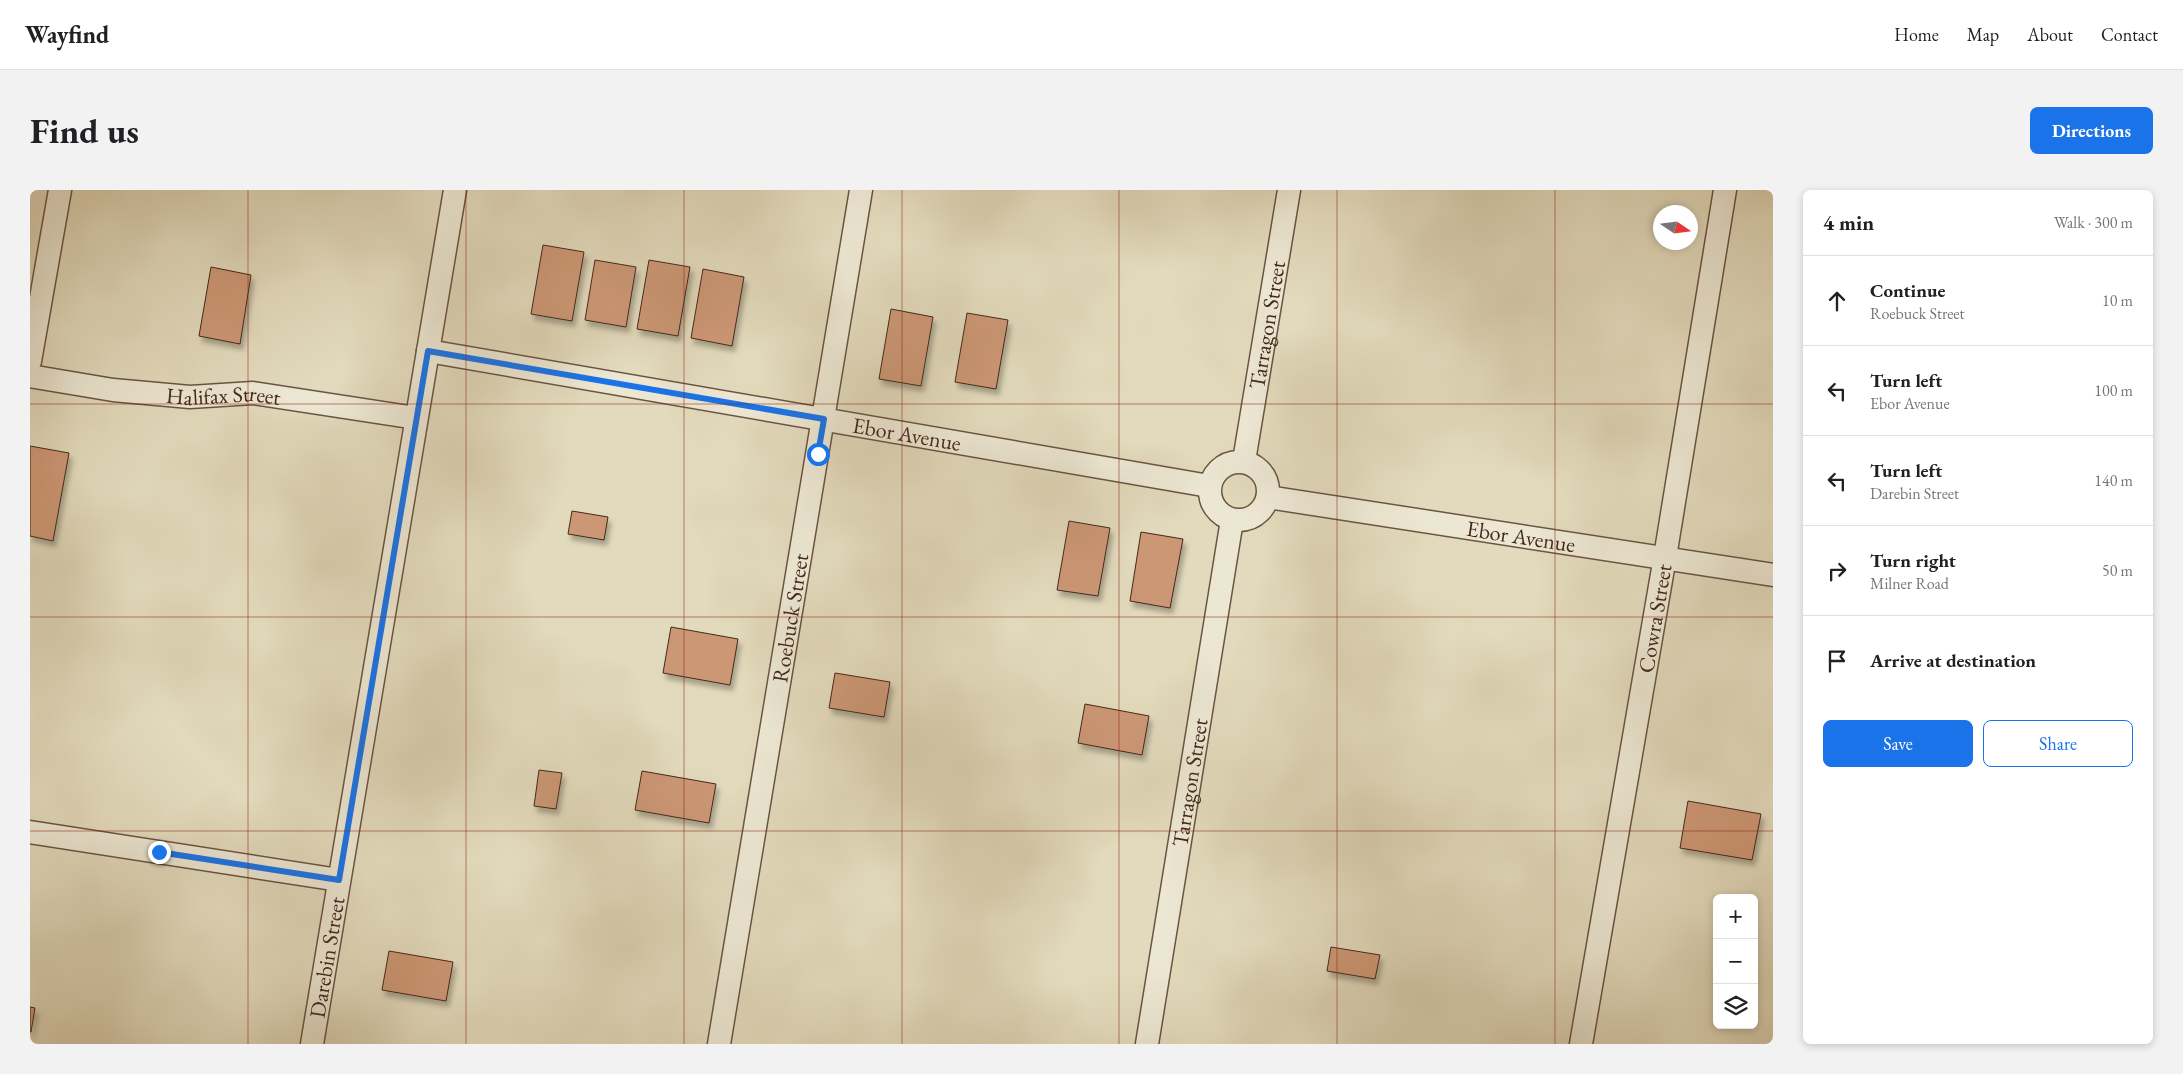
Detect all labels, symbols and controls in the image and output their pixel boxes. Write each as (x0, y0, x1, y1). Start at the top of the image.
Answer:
text: Wayfind (25, 19, 109, 50)
text: Home (1894, 23, 1939, 46)
text: Map (1967, 23, 1999, 46)
text: About (2027, 23, 2073, 46)
text: Contact (2101, 23, 2158, 46)
button: Directions (2030, 107, 2153, 154)
text: Find us (30, 108, 139, 153)
north arrow (1653, 205, 1698, 250)
text: 4 min (1823, 209, 1874, 236)
text: Walk · 300 m (2054, 212, 2133, 233)
street label: Tarragon Street (1242, 258, 1292, 391)
text: Continue (1870, 278, 1945, 303)
icon: ahead (1823, 287, 1851, 315)
text: 10 m (2102, 290, 2133, 311)
text: Roebuck Street (1870, 303, 1965, 324)
text: Turn left (1870, 368, 1942, 393)
icon: left (1823, 377, 1851, 405)
street label: Halifax Street (165, 378, 283, 412)
text: 100 m (2094, 380, 2133, 401)
text: Ebor Avenue (1870, 393, 1950, 414)
street label: Ebor Avenue (850, 410, 964, 457)
route start (807, 443, 830, 466)
text: Turn left (1870, 458, 1942, 483)
icon: left (1823, 467, 1851, 495)
text: 140 m (2094, 470, 2133, 491)
text: Darebin Street (1870, 483, 1959, 504)
street label: Ebor Avenue (1465, 513, 1578, 559)
text: Turn right (1870, 548, 1956, 573)
street label: Roebuck Street (765, 551, 815, 684)
icon: right (1823, 557, 1851, 585)
text: 50 m (2102, 560, 2133, 581)
street label: Cowra Street (1631, 561, 1678, 675)
text: Milner Road (1870, 573, 1949, 594)
icon: arrive (1823, 647, 1851, 675)
text: Arrive at destination (1870, 648, 2036, 673)
street label: Tarragon Street (1165, 716, 1214, 849)
button: Save (1823, 720, 1973, 767)
button: Share (1983, 720, 2133, 767)
route end (148, 841, 171, 864)
street label: Darebin Street (302, 894, 351, 1020)
map controls (1713, 894, 1758, 1029)
button: + (1713, 894, 1758, 939)
button: − (1713, 939, 1758, 984)
button: layers (1713, 984, 1758, 1029)

